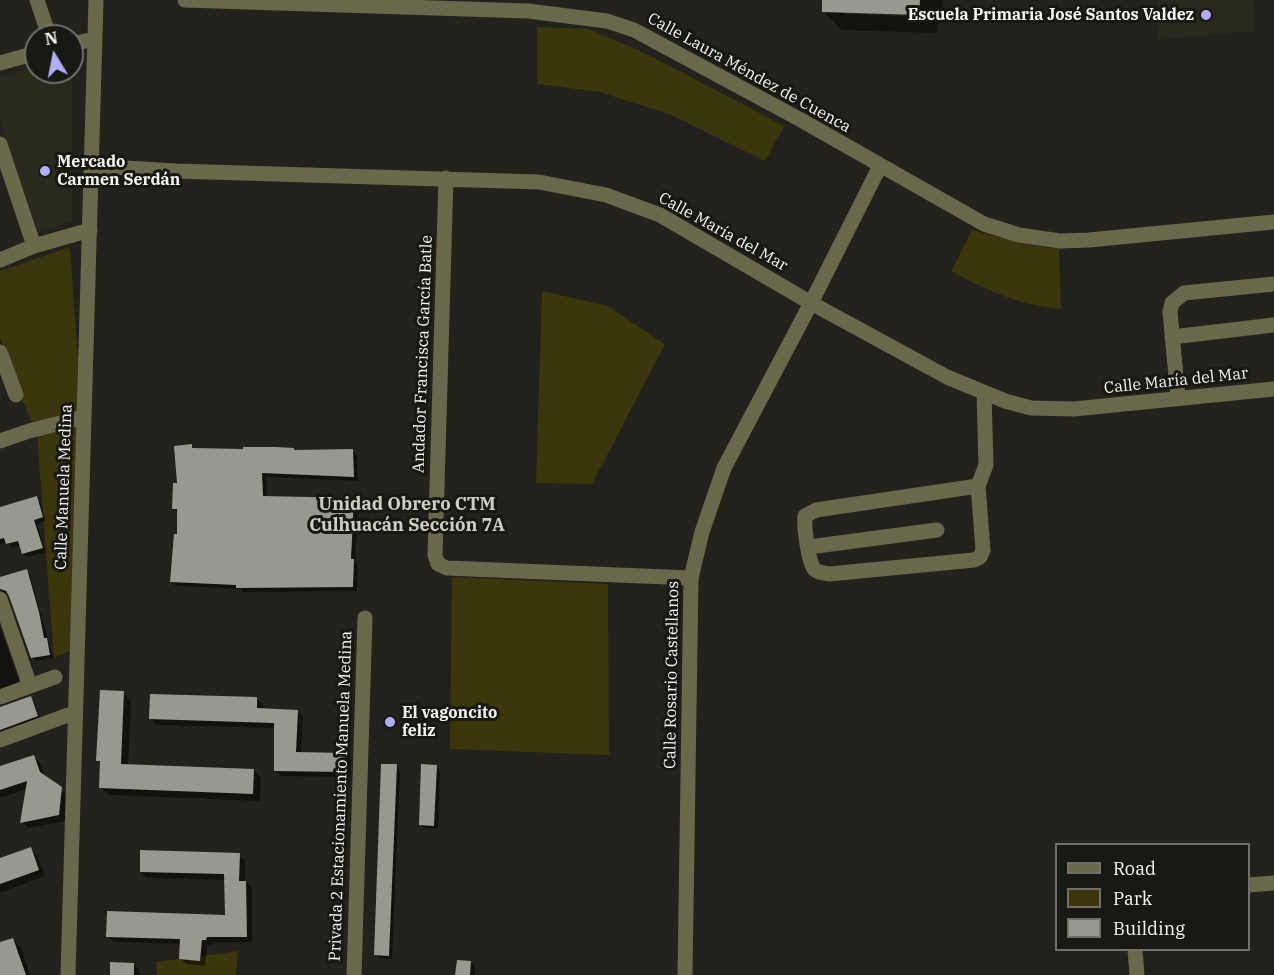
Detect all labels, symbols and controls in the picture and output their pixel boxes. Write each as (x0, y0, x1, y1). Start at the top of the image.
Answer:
place label: Escuela Primaria José Santos Valdez (908, 5, 1194, 25)
marker: Escuela Primaria José Santos Valdez (1199, 8, 1213, 22)
street label: Calle Laura Méndez de Cuenca (644, 9, 854, 137)
north arrow (24, 24, 84, 84)
text: N (43, 27, 59, 49)
place label: Mercado Carmen Serdán (57, 152, 180, 190)
marker: Mercado Carmen Serdán (38, 164, 52, 178)
street label: Calle María del Mar (655, 189, 791, 275)
street label: Andador Francisca García Batle (409, 235, 437, 473)
street label: Calle María del Mar (1103, 364, 1249, 398)
street label: Calle Manuela Medina (52, 404, 76, 570)
district label: Unidad Obrero CTM Culhuacán Sección 7A (309, 494, 505, 536)
street label: Calle Rosario Castellanos (661, 581, 683, 769)
street label: Privada 2 Estacionamiento Manuela Medina (326, 630, 356, 962)
place label: El vagoncito feliz (402, 703, 497, 741)
marker: El vagoncito feliz (383, 715, 397, 729)
legend (1055, 843, 1250, 951)
text: Road (1113, 857, 1156, 880)
text: Park (1113, 887, 1152, 910)
text: Building (1113, 917, 1185, 940)

